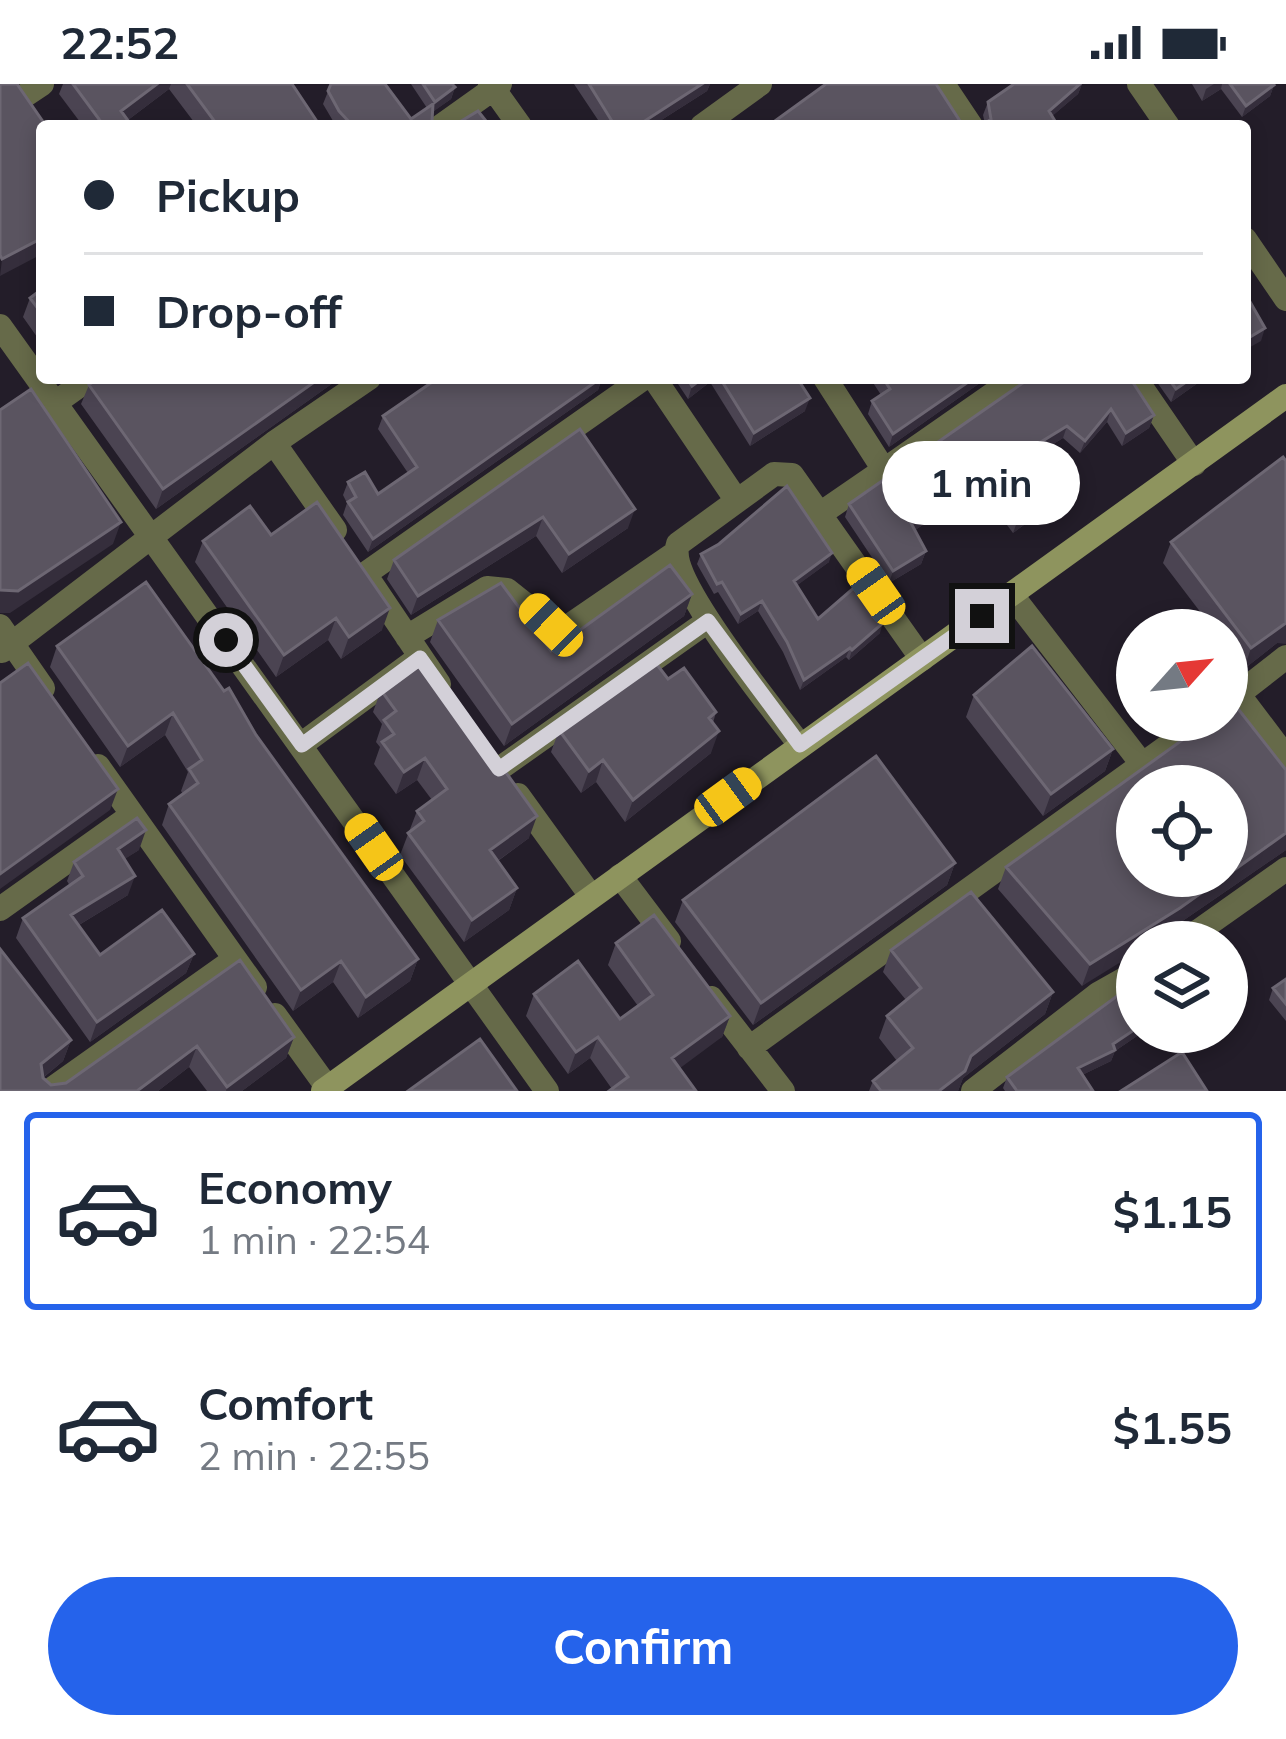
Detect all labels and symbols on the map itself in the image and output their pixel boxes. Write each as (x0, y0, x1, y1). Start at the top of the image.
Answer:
callout: 1 min (883, 442, 1081, 526)
car (841, 551, 911, 631)
car (513, 587, 589, 663)
route end (955, 589, 1009, 643)
north arrow (1116, 609, 1248, 741)
route start (199, 613, 253, 667)
car (688, 761, 768, 833)
car (339, 807, 409, 887)

